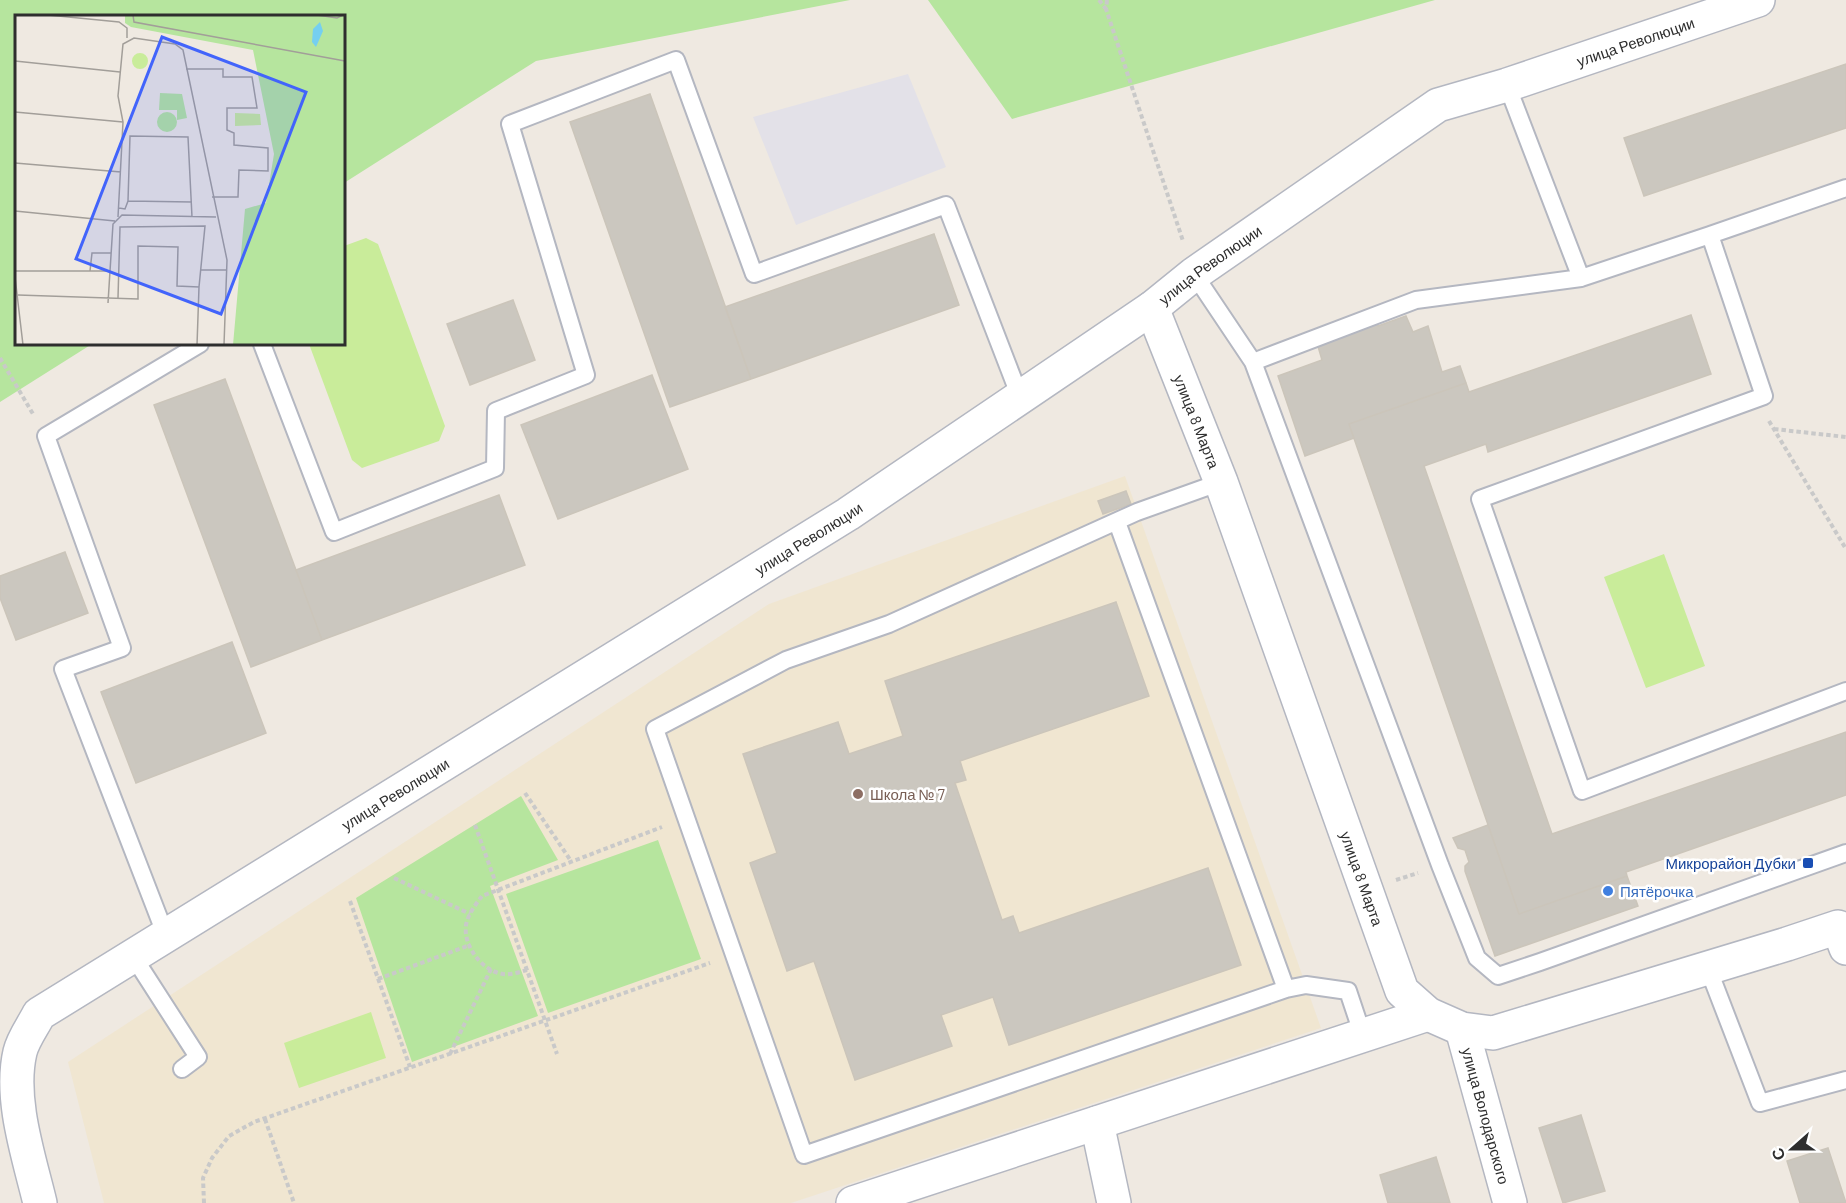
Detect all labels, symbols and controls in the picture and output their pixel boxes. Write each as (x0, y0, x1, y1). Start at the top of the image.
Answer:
street label: улица Революции (1574, 13, 1697, 70)
inset map (15, 15, 345, 345)
street label: улица Революции (1155, 221, 1265, 308)
street label: улица 8 Марта (1170, 372, 1224, 471)
street label: улица Революции (751, 498, 866, 578)
street label: улица Революции (338, 754, 452, 834)
place label: Школа № 7 (870, 785, 945, 803)
marker: Школа № 7 (851, 787, 865, 801)
street label: улица 8 Марта (1337, 829, 1387, 929)
place label: Микрорайон Дубки (1665, 854, 1796, 872)
marker: Микрорайон Дубки (1801, 856, 1815, 870)
place label: Пятёрочка (1620, 882, 1694, 900)
marker: Пятёрочка (1601, 884, 1615, 898)
street label: улица Володарского (1459, 1046, 1513, 1186)
north arrow (1762, 1119, 1822, 1179)
text: С (1766, 1145, 1788, 1163)

